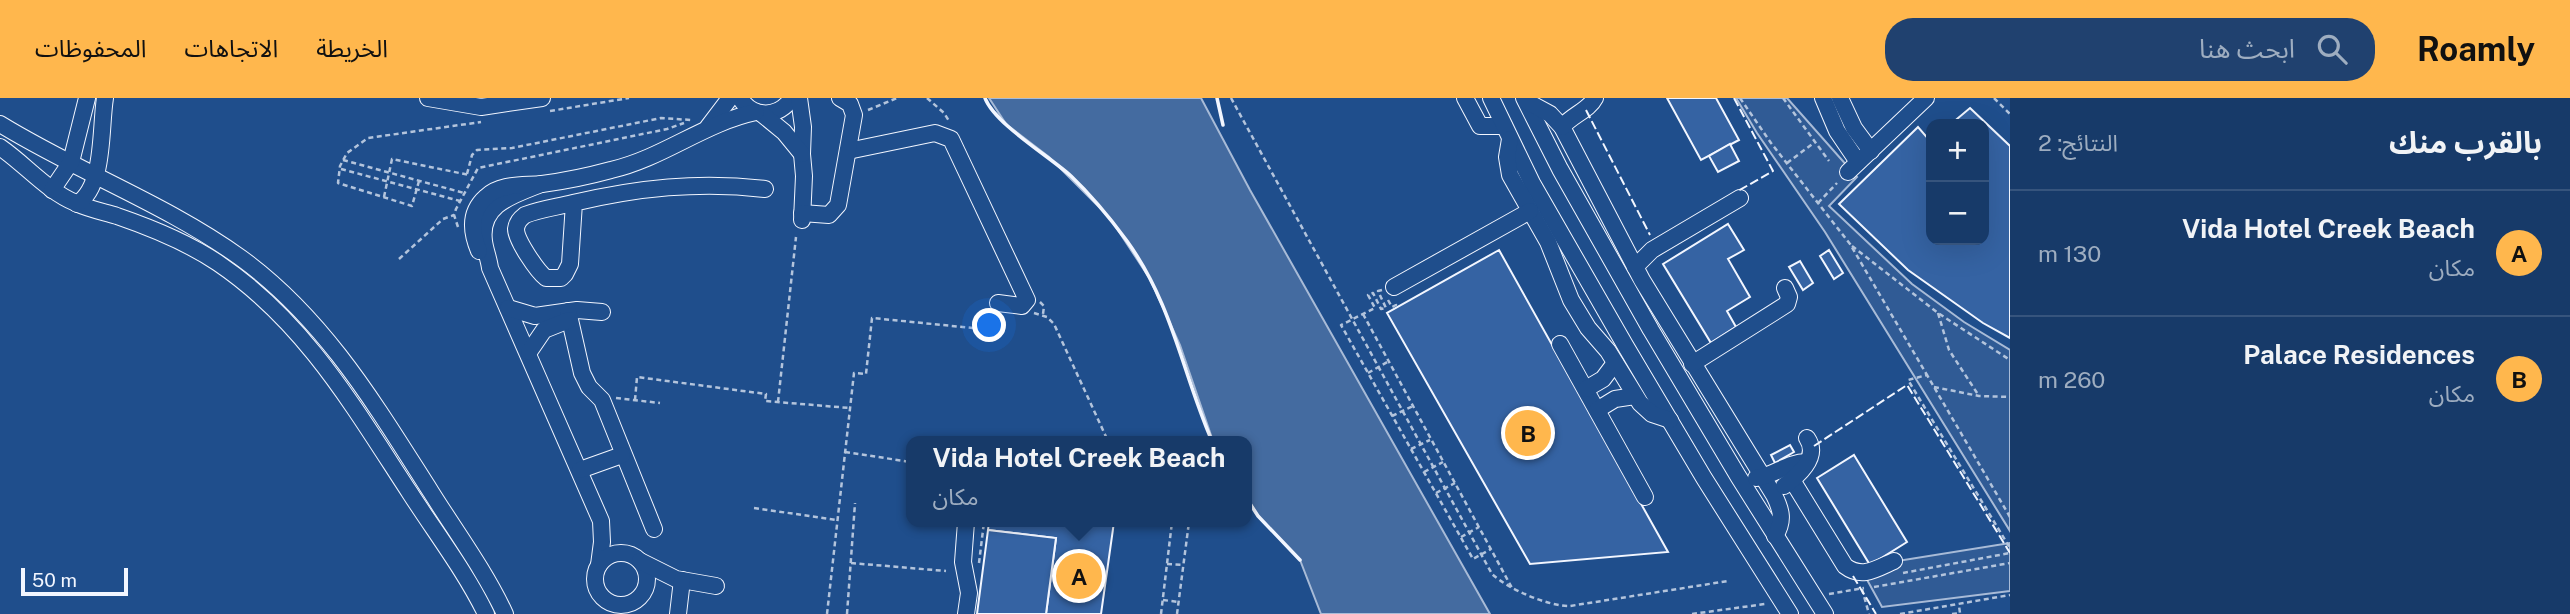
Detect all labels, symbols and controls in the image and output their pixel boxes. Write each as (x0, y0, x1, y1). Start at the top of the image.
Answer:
search box (1885, 18, 2375, 81)
icon: search (2313, 30, 2351, 68)
text: Roamly (2417, 30, 2535, 68)
text: ابحث هنا (2199, 33, 2295, 64)
text: المحفوظات (35, 34, 146, 62)
text: الاتجاهات (184, 34, 278, 62)
text: الخريطة (316, 34, 388, 62)
map controls (1926, 119, 1989, 245)
button: + (1926, 119, 1989, 182)
text: بالقرب منك (2389, 124, 2542, 160)
text: النتائج: 2 (2038, 129, 2118, 156)
button: − (1926, 182, 1989, 245)
text: Vida Hotel Creek Beach (2182, 213, 2475, 244)
text: 130 m (2038, 240, 2101, 267)
text: A (2511, 240, 2527, 267)
text: مكان (2429, 254, 2475, 281)
your location (972, 308, 1006, 342)
text: Palace Residences (2243, 339, 2475, 370)
text: 260 m (2038, 366, 2105, 393)
text: B (2511, 366, 2527, 393)
text: مكان (2429, 380, 2475, 407)
pin: B (1505, 407, 1551, 459)
popup (906, 436, 1252, 527)
text: Vida Hotel Creek Beach (932, 442, 1226, 473)
text: مكان (932, 483, 979, 510)
pin: A (1056, 550, 1102, 602)
scale bar (21, 565, 128, 597)
text: 50 m (32, 569, 77, 591)

